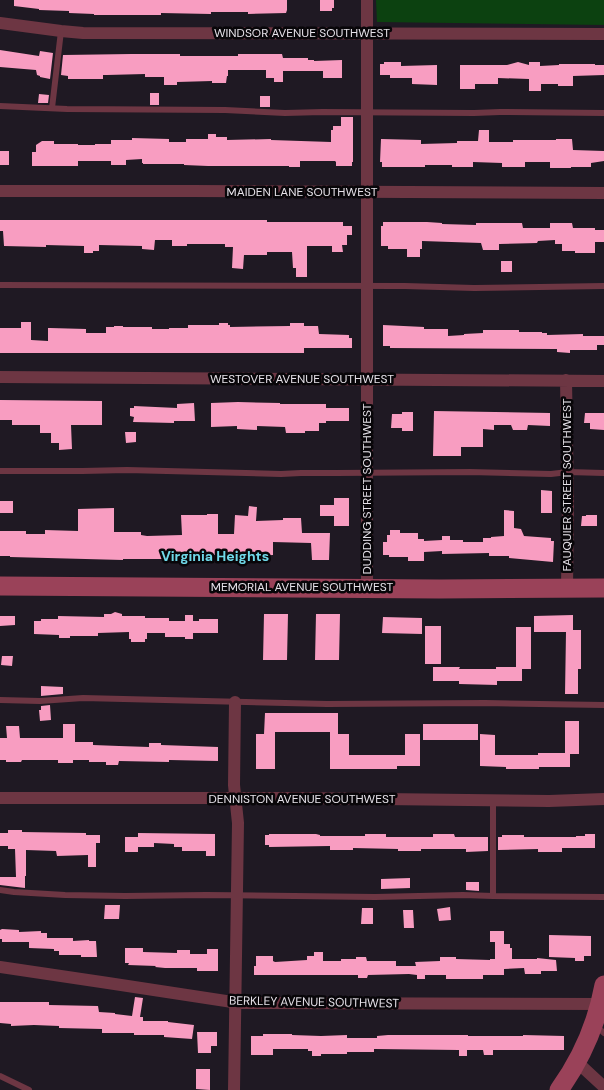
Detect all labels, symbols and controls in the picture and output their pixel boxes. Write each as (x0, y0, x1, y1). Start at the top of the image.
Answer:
street label: WINDSOR AVENUE SOUTHWEST (214, 25, 390, 41)
street label: MAIDEN LANE SOUTHWEST (227, 184, 378, 200)
street label: WESTOVER AVENUE SOUTHWEST (210, 371, 394, 387)
street label: FAUQUIER STREET SOUTHWEST (559, 398, 575, 572)
street label: DUDDING STREET SOUTHWEST (359, 403, 375, 575)
district label: Virginia Heights (161, 547, 269, 565)
street label: MEMORIAL AVENUE SOUTHWEST (211, 579, 393, 595)
street label: DENNISTON AVENUE SOUTHWEST (209, 791, 396, 807)
street label: BERKLEY AVENUE SOUTHWEST (229, 993, 399, 1011)

